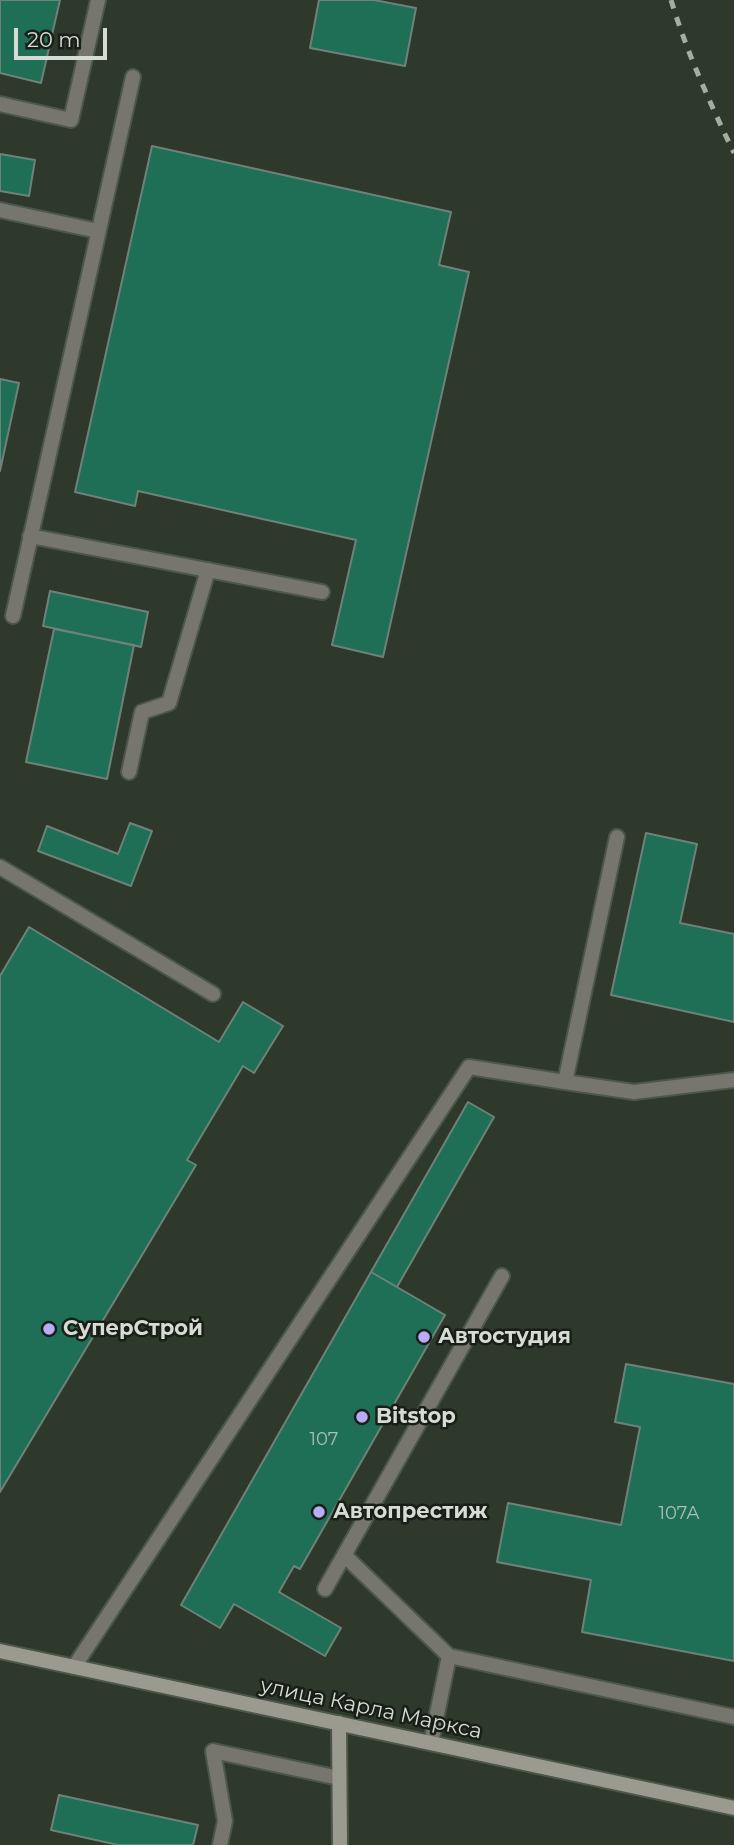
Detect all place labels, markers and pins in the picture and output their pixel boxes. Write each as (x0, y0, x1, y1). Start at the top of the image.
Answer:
place label: СуперСтрой (63, 1316, 203, 1342)
marker: СуперСтрой (41, 1321, 57, 1337)
place label: Автостудия (438, 1324, 571, 1350)
marker: Автостудия (416, 1329, 432, 1345)
place label: Bitstop (376, 1404, 456, 1430)
marker: Bitstop (354, 1409, 370, 1425)
place label: Автопрестиж (333, 1499, 488, 1525)
marker: Автопрестиж (311, 1504, 327, 1520)

